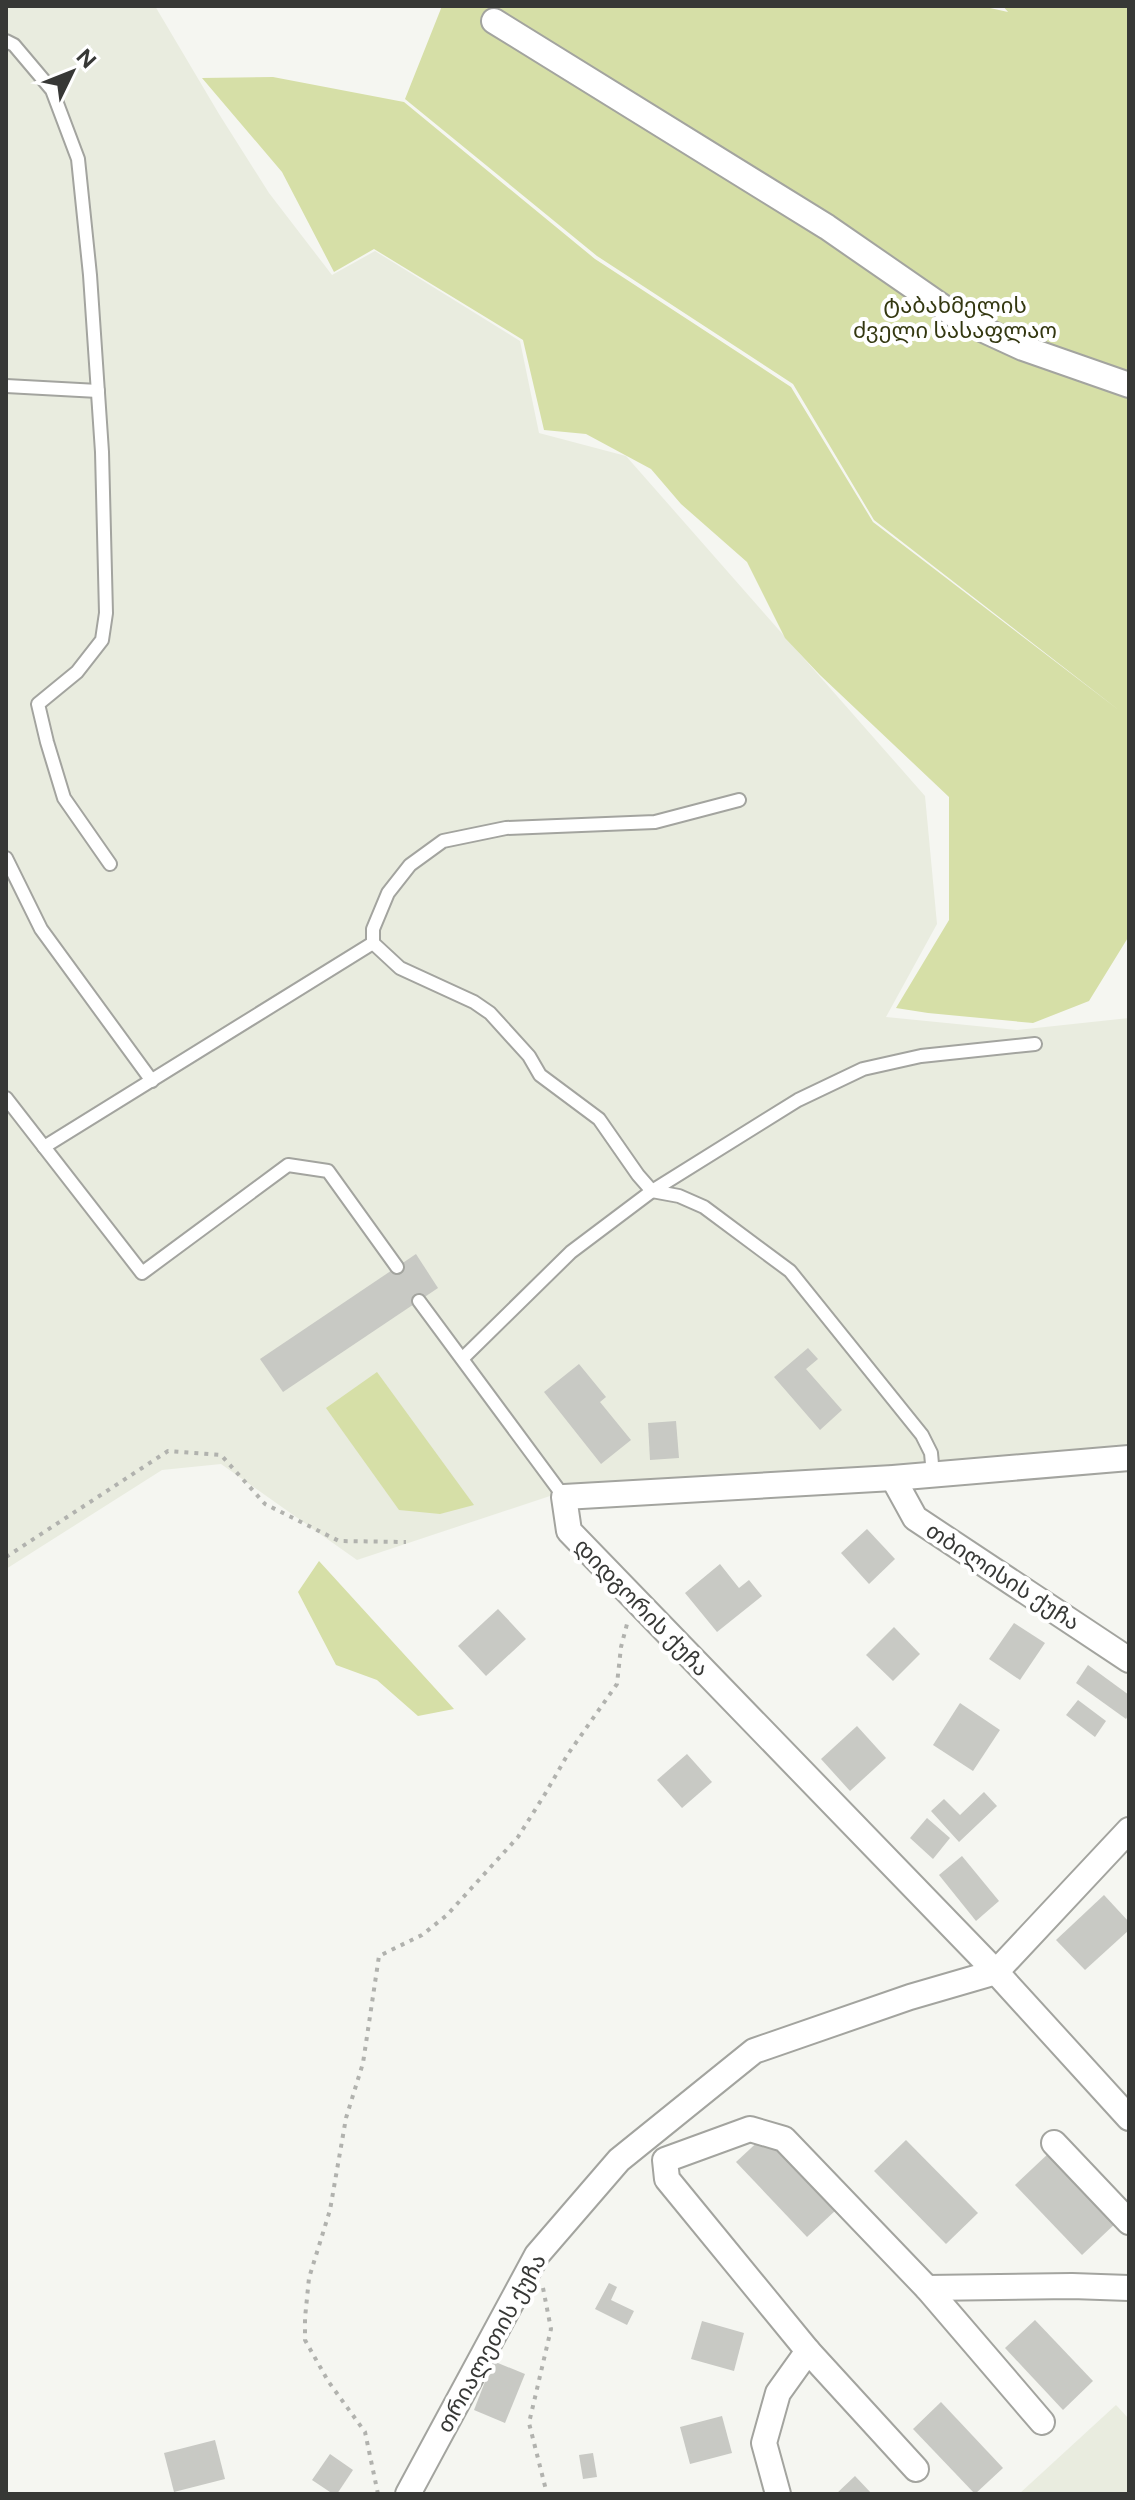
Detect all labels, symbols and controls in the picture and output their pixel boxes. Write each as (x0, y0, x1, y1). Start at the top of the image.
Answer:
north arrow (32, 32, 112, 112)
text: N (71, 43, 102, 74)
park label: ტაბახმელის ძველი სასაფლაო (853, 292, 1057, 344)
street label: თბილისის ქუჩა (921, 1517, 1085, 1636)
street label: დიდგორის ქუჩა (569, 1533, 714, 1682)
street label: თრიალეთის ქუჩა (431, 2249, 552, 2437)

